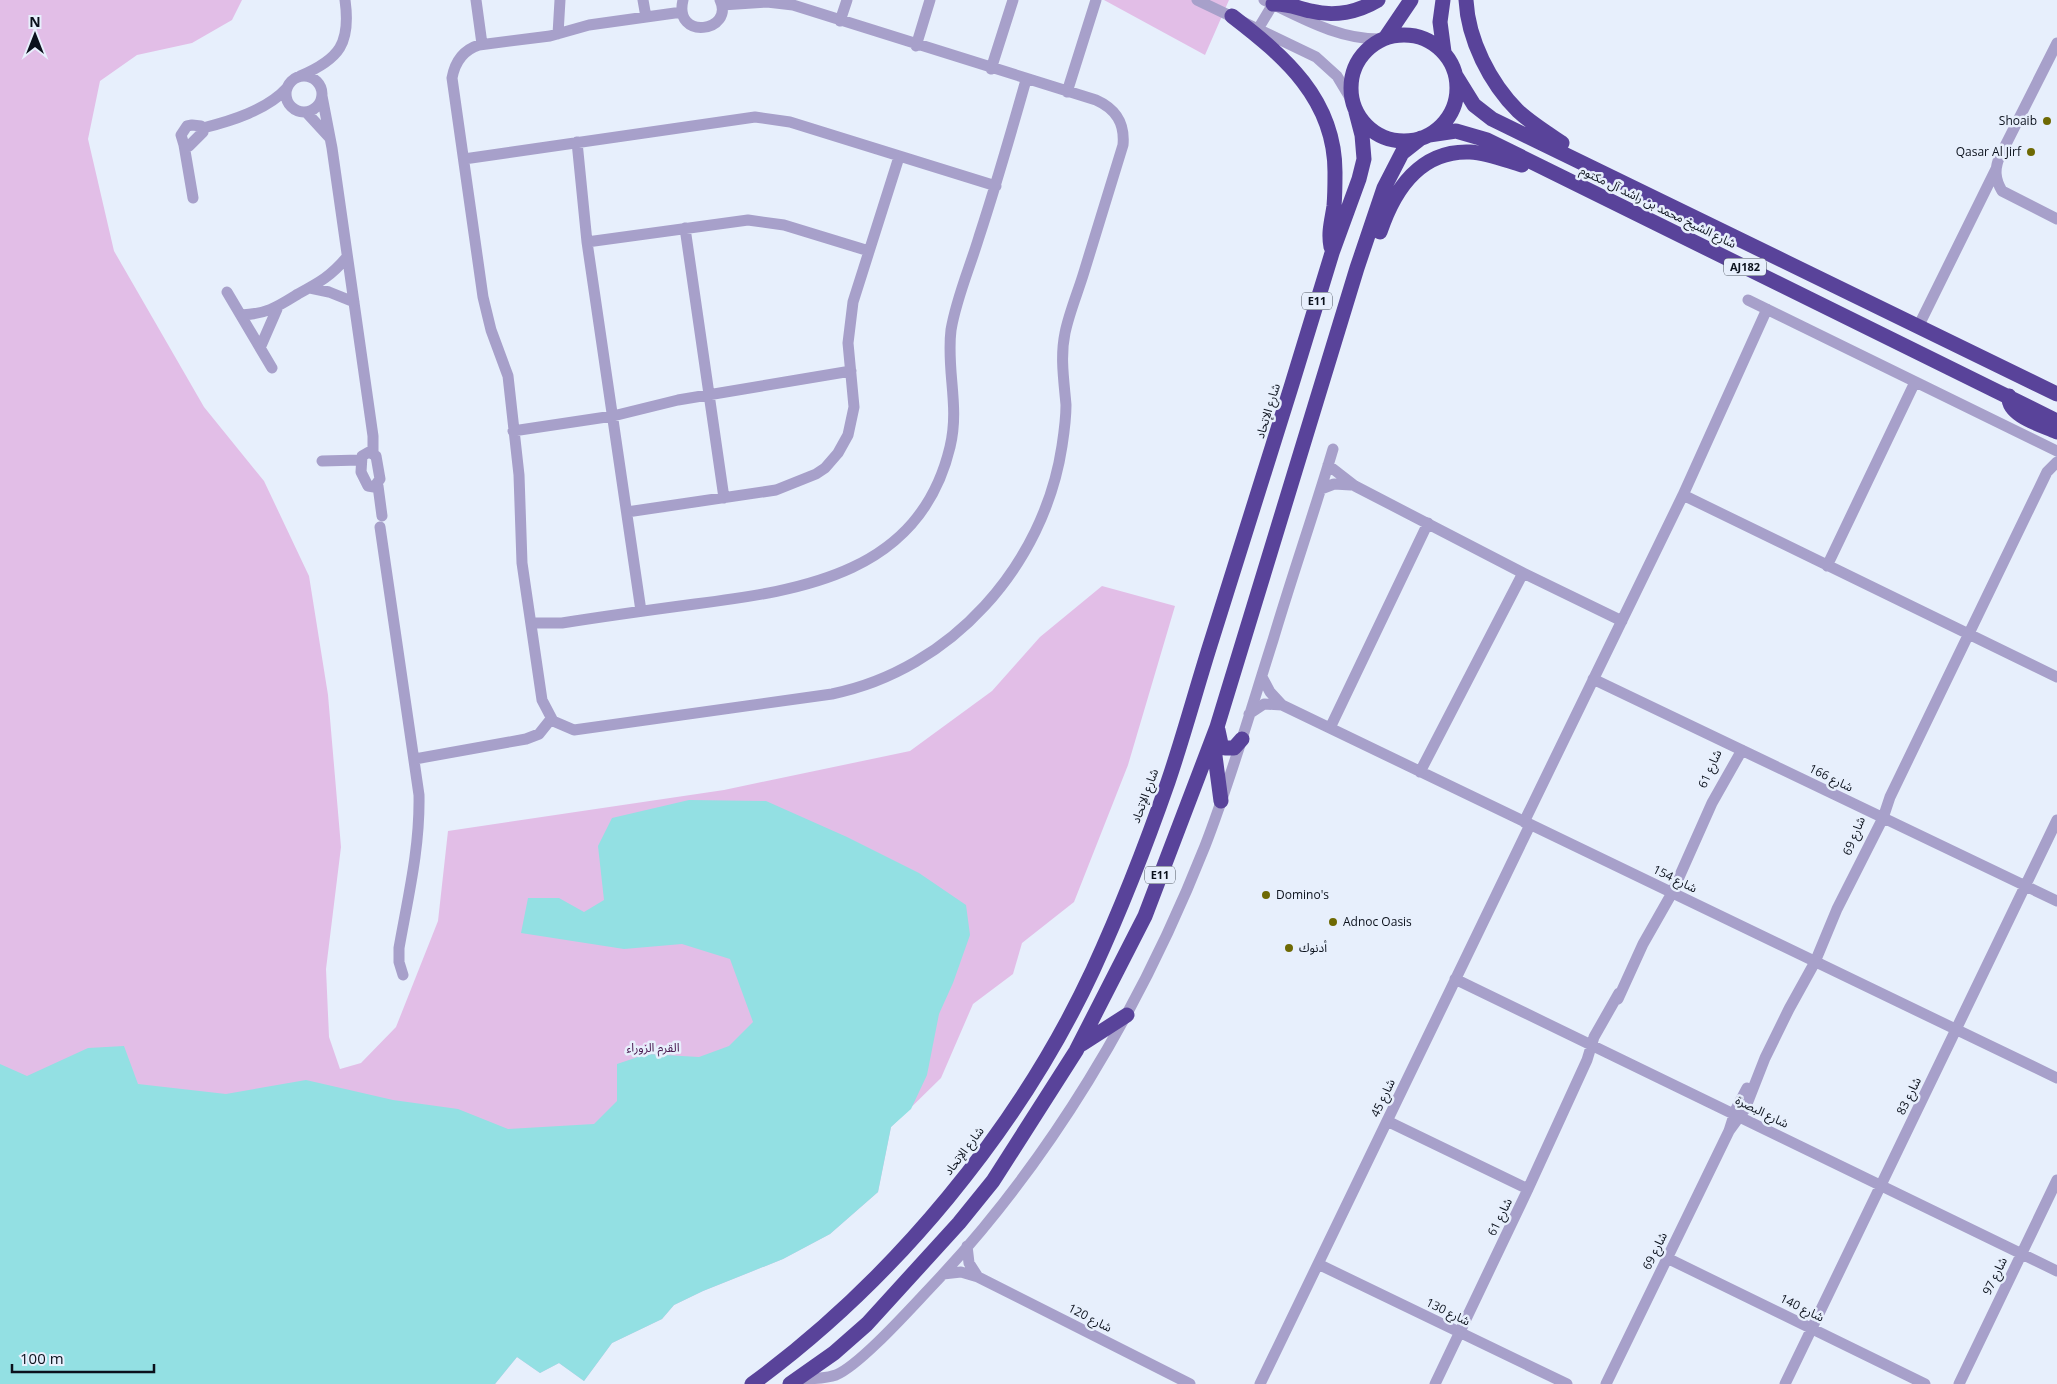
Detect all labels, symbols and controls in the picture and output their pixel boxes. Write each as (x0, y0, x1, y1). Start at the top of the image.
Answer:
north arrow (10, 10, 60, 60)
text: N (29, 12, 41, 31)
place label: Shoaib (1999, 112, 2037, 129)
marker: Shoaib (2041, 115, 2053, 127)
place label: Qasar Al Jirf (1956, 143, 2022, 160)
marker: Qasar Al Jirf (2025, 146, 2037, 158)
street label: شارع الشيخ محمد بن راشد آل مكتوم (1577, 161, 1739, 253)
road number: AJ182 (1724, 258, 1766, 276)
road number: E11 (1302, 292, 1332, 310)
street label: شارع الإتحاد (1251, 381, 1285, 441)
street label: شارع 61 (1694, 747, 1726, 791)
street label: شارع 166 (1806, 760, 1856, 796)
street label: شارع الإتحاد (1127, 766, 1163, 826)
street label: شارع 69 (1838, 814, 1870, 858)
street label: شارع 154 (1650, 861, 1700, 897)
road number: E11 (1145, 866, 1175, 884)
place label: Domino's (1276, 886, 1329, 903)
marker: Domino's (1260, 889, 1272, 901)
place label: Adnoc Oasis (1343, 913, 1412, 930)
marker: Adnoc Oasis (1327, 916, 1339, 928)
place label: أدنوك (1299, 939, 1327, 956)
marker: أدنوك (1283, 942, 1295, 954)
park label: القرم الزوراء (626, 1039, 680, 1057)
street label: شارع 83 (1892, 1074, 1926, 1118)
street label: شارع 45 (1366, 1076, 1400, 1120)
street label: شارع البصرة (1732, 1091, 1792, 1133)
street label: شارع الإتحاد (940, 1123, 988, 1179)
street label: شارع 61 (1483, 1195, 1517, 1239)
street label: شارع 69 (1638, 1229, 1672, 1273)
street label: شارع 97 (1978, 1254, 2012, 1298)
street label: شارع 140 (1777, 1290, 1827, 1326)
street label: شارع 130 (1423, 1294, 1473, 1330)
street label: شارع 120 (1065, 1299, 1115, 1337)
scale bar (12, 1342, 155, 1374)
text: 100 m (20, 1348, 64, 1368)

